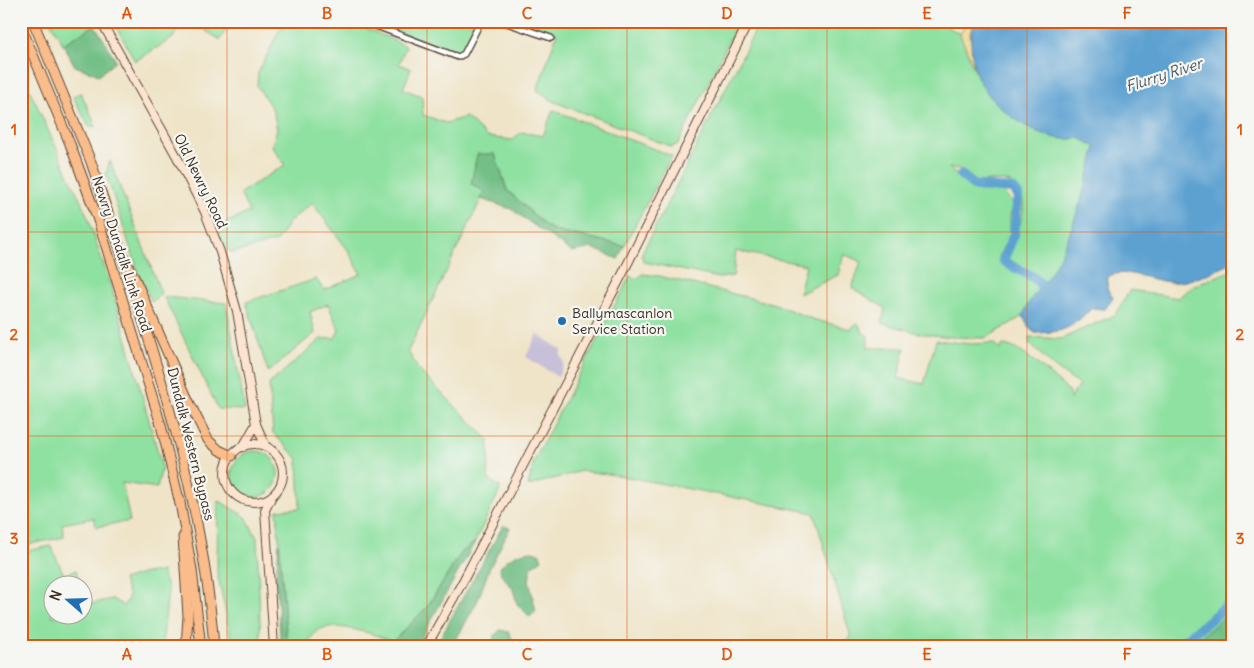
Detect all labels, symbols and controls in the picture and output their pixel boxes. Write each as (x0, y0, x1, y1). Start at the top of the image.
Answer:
text: A (122, 3, 132, 23)
text: B (322, 3, 333, 23)
text: C (522, 3, 533, 23)
text: D (721, 3, 733, 23)
text: E (922, 3, 932, 23)
text: F (1122, 3, 1132, 23)
water label: Flurry River (1123, 53, 1206, 96)
text: 1 (11, 119, 17, 139)
text: 1 (1237, 119, 1243, 139)
street label: Old Newry Road (170, 131, 232, 231)
street label: Newry Dundalk Link Road (88, 174, 156, 334)
place label: Ballymascanlon Service Station (572, 304, 672, 338)
marker: Ballymascanlon Service Station (556, 315, 568, 327)
text: 2 (10, 324, 19, 344)
text: 2 (1236, 324, 1245, 344)
street label: Dundalk Western Bypass (163, 366, 219, 522)
text: 3 (9, 528, 19, 548)
text: 3 (1235, 528, 1245, 548)
north arrow (42, 576, 92, 626)
text: N (46, 588, 66, 603)
text: A (122, 644, 132, 664)
text: B (322, 644, 333, 664)
text: C (522, 644, 533, 664)
text: D (721, 644, 733, 664)
text: E (922, 644, 932, 664)
text: F (1122, 644, 1132, 664)

